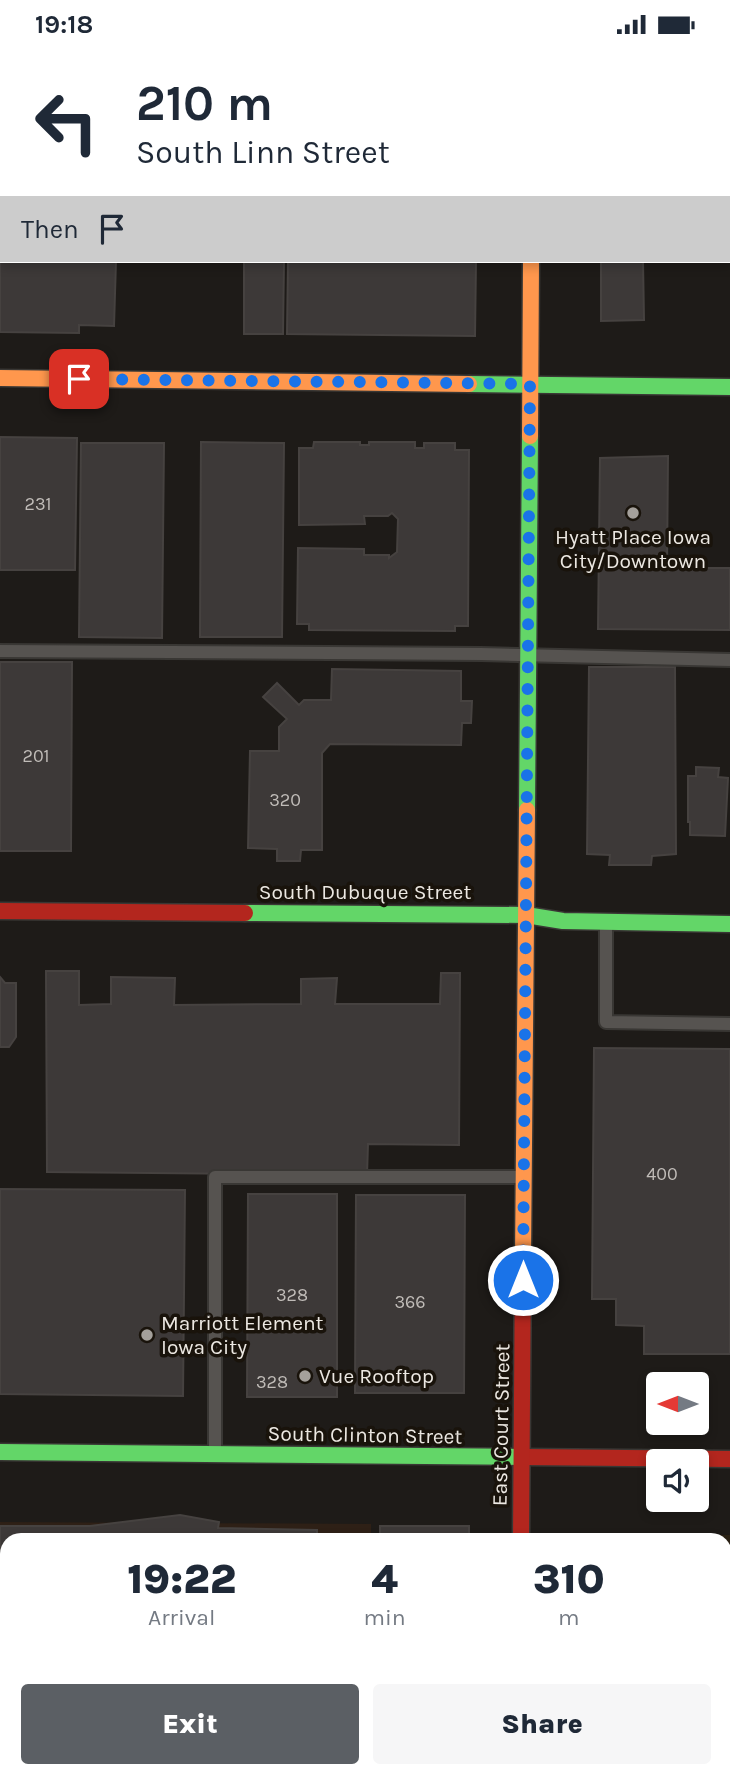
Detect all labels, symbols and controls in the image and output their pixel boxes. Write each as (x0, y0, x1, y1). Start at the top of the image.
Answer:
text: 19:18 (35, 9, 93, 40)
text: 210 m (136, 75, 273, 132)
icon: left (21, 77, 112, 168)
text: South Linn Street (136, 134, 390, 171)
icon: arrive (93, 210, 131, 248)
text: Then (21, 214, 79, 245)
pin (49, 349, 109, 409)
icon: arrive (60, 360, 98, 398)
house number: 231 (24, 493, 52, 515)
marker: Hyatt Place Iowa City/Downtown (625, 505, 641, 521)
place label: Hyatt Place Iowa City/Downtown (555, 525, 711, 573)
house number: 201 (22, 745, 50, 767)
house number: 320 (269, 789, 301, 811)
street label: South Dubuque Street (259, 880, 471, 904)
house number: 400 (646, 1163, 678, 1185)
position arrow (486, 1243, 560, 1317)
house number: 328 (276, 1284, 308, 1306)
house number: 366 (394, 1291, 426, 1313)
place label: Marriott Element Iowa City (161, 1311, 324, 1359)
marker: Marriott Element Iowa City (139, 1327, 155, 1343)
street label: East Court Street (488, 1343, 514, 1506)
place label: Vue Rooftop (319, 1364, 434, 1388)
marker: Vue Rooftop (297, 1368, 313, 1384)
house number: 328 (256, 1371, 288, 1393)
north arrow (646, 1372, 709, 1435)
map controls (646, 1372, 709, 1512)
street label: South Clinton Street (267, 1421, 463, 1449)
button: sound (646, 1449, 709, 1512)
text: 19:22 (127, 1554, 236, 1604)
text: 4 (371, 1554, 398, 1604)
text: 310 (533, 1554, 605, 1604)
text: Arrival (148, 1604, 215, 1631)
text: min (363, 1604, 406, 1631)
text: m (558, 1604, 580, 1631)
button: Exit (21, 1684, 359, 1764)
button: Share (373, 1684, 711, 1764)

